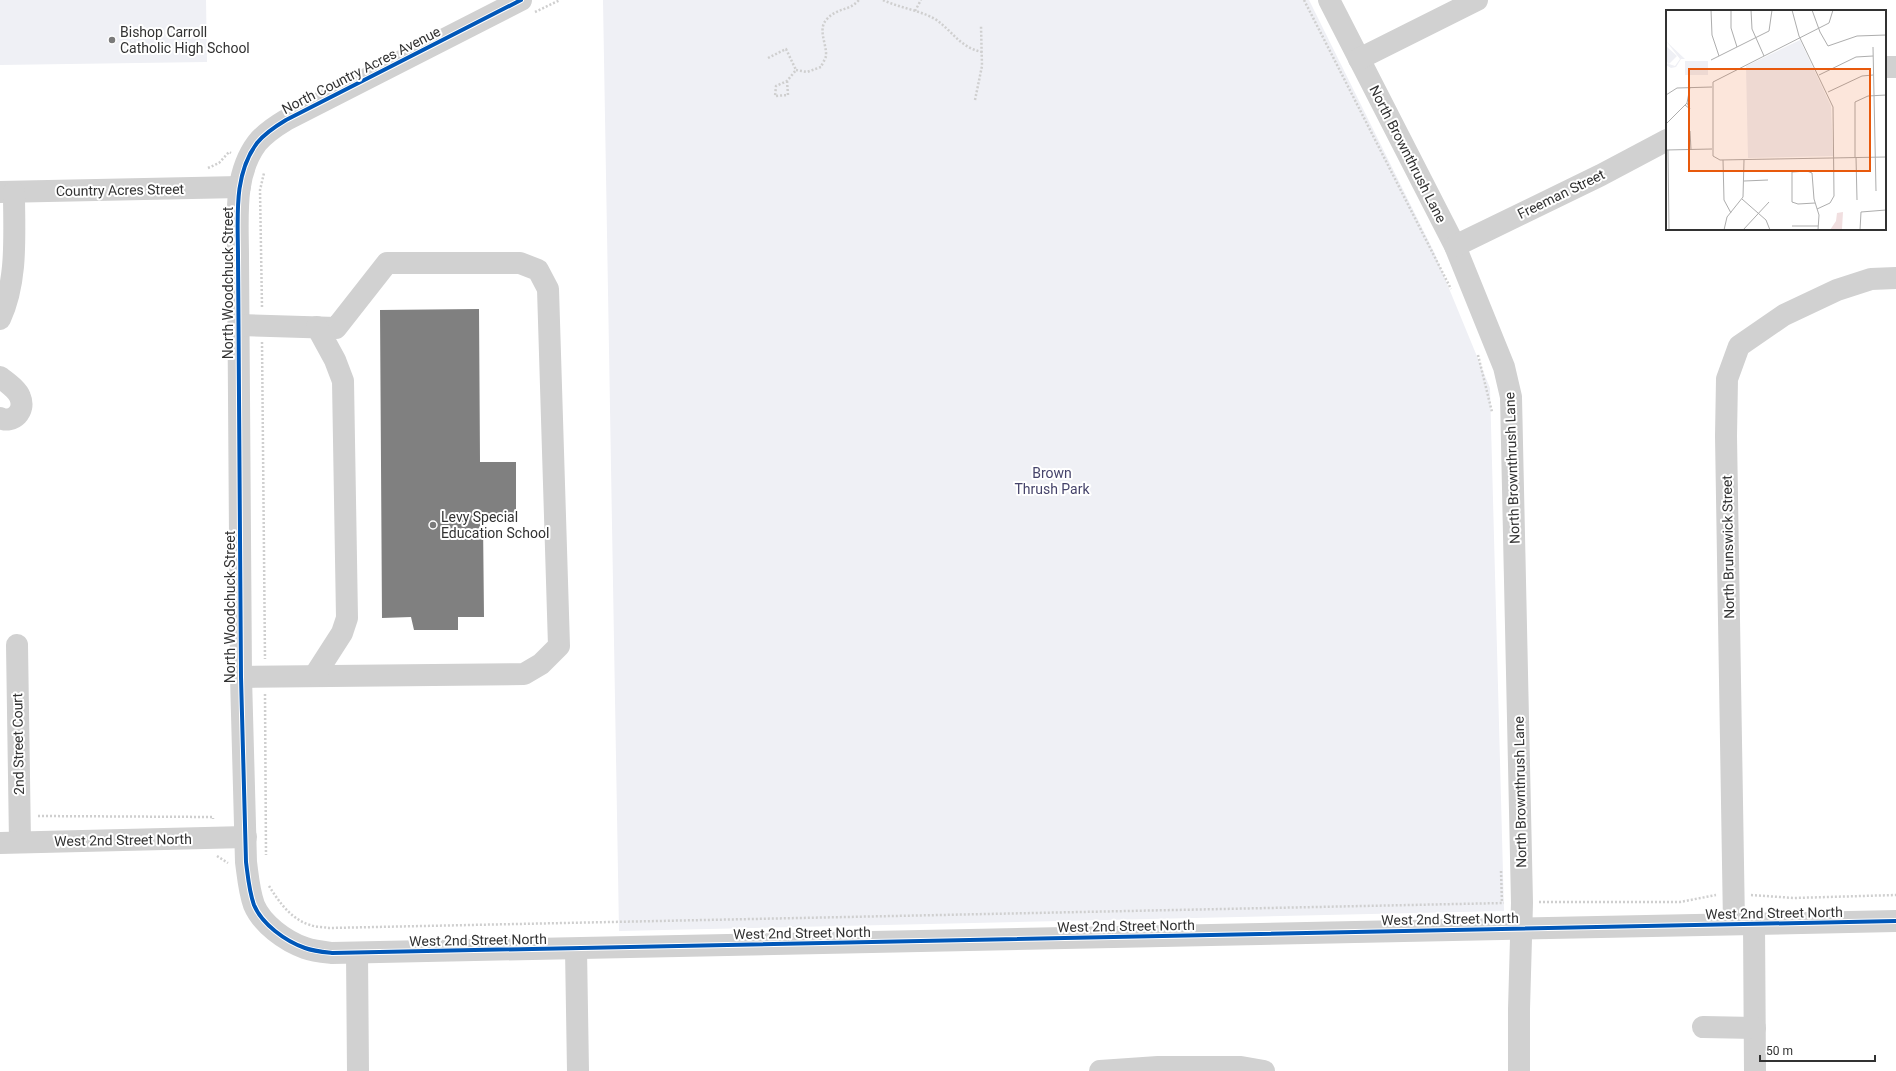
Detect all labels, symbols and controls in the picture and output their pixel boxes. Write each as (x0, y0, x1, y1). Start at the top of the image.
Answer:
inset map (1666, 10, 1886, 230)
street label: North Country Acres Avenue (279, 23, 443, 117)
place label: Bishop Carroll Catholic High School (120, 24, 250, 56)
marker: Bishop Carroll Catholic High School (107, 35, 117, 45)
street label: North Brownthrush Lane (1366, 83, 1450, 225)
street label: Freeman Street (1515, 166, 1608, 222)
street label: Country Acres Street (56, 181, 185, 199)
street label: North Woodchuck Street (220, 206, 236, 359)
street label: North Brownthrush Lane (1501, 392, 1523, 544)
park label: Brown Thrush Park (1014, 465, 1090, 497)
street label: North Brunswick Street (1719, 475, 1737, 619)
place label: Levy Special Education School (441, 509, 549, 541)
marker: Levy Special Education School (428, 520, 438, 530)
street label: North Woodchuck Street (222, 530, 238, 683)
street label: 2nd Street Court (9, 693, 27, 795)
street label: North Brownthrush Lane (1511, 716, 1529, 868)
street label: West 2nd Street North (54, 831, 192, 849)
street label: West 2nd Street North (1705, 904, 1843, 922)
street label: West 2nd Street North (1381, 910, 1519, 928)
street label: West 2nd Street North (1057, 917, 1195, 935)
street label: West 2nd Street North (733, 924, 871, 942)
street label: West 2nd Street North (409, 931, 547, 949)
scale bar (1760, 1037, 1875, 1063)
text: 50 m (1766, 1044, 1793, 1058)

